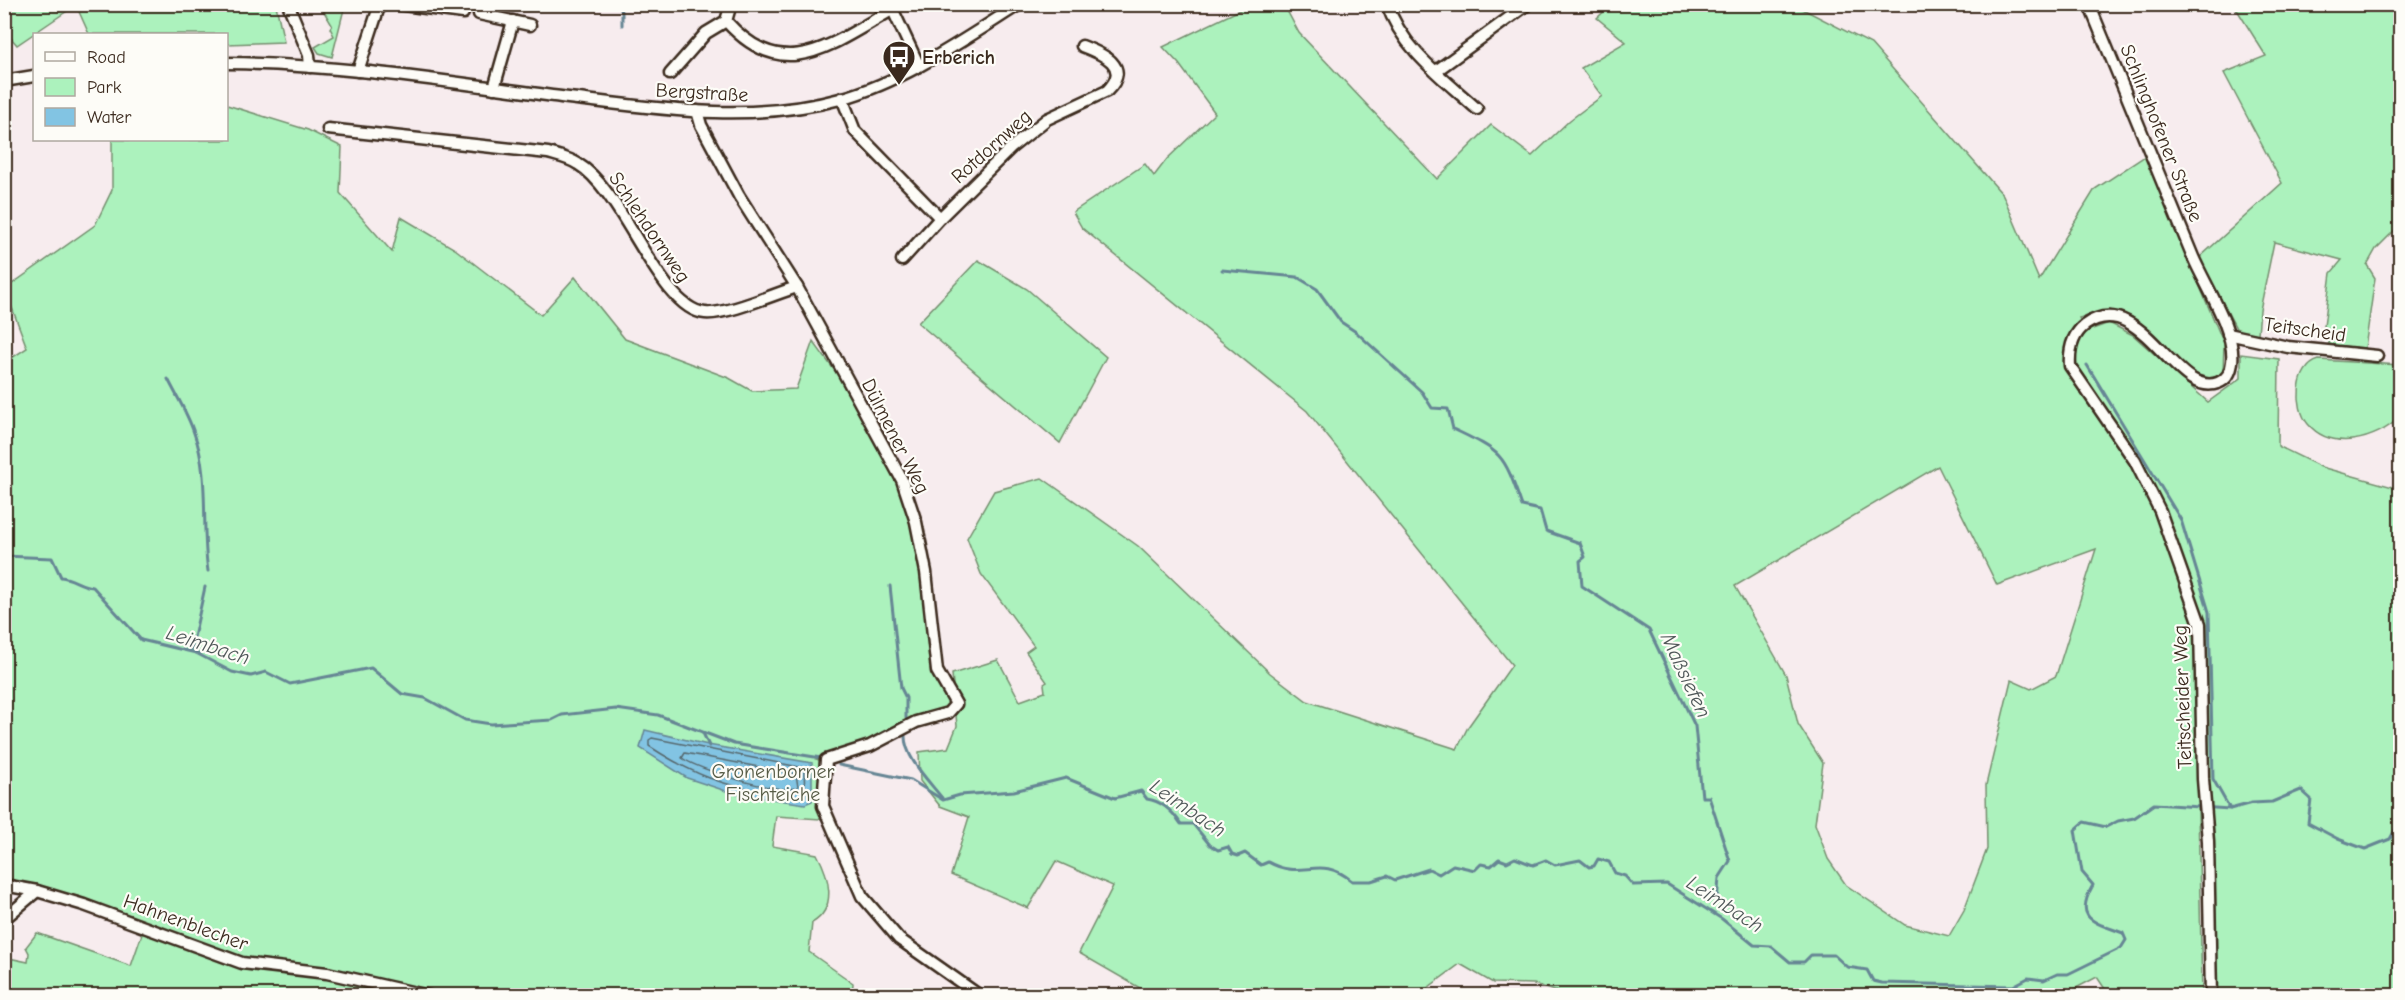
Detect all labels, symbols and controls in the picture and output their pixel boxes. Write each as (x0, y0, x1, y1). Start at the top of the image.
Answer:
legend (33, 33, 228, 141)
bus stop icon: Erberich (881, 39, 917, 86)
street label: Schlinghofener Straße (2115, 41, 2208, 225)
place label: Erberich (922, 46, 995, 69)
text: Road (87, 47, 126, 68)
text: Park (87, 77, 122, 98)
street label: Bergstraße (655, 79, 749, 106)
street label: Rotdornweg (947, 104, 1036, 188)
text: Water (87, 107, 132, 128)
street label: Schlehdornweg (604, 167, 695, 287)
street label: Teitscheid (2262, 312, 2348, 347)
street label: Dülmener Weg (857, 375, 934, 498)
water label: Leimbach (163, 620, 253, 670)
street label: Teitscheider Weg (2168, 625, 2197, 769)
water label: Maßsiefen (1655, 628, 1716, 721)
park label: Gronenborner Fischteiche (712, 760, 834, 806)
water label: Leimbach (1145, 774, 1231, 842)
water label: Leimbach (1682, 870, 1768, 938)
street label: Hahnenblecher (120, 889, 251, 956)

